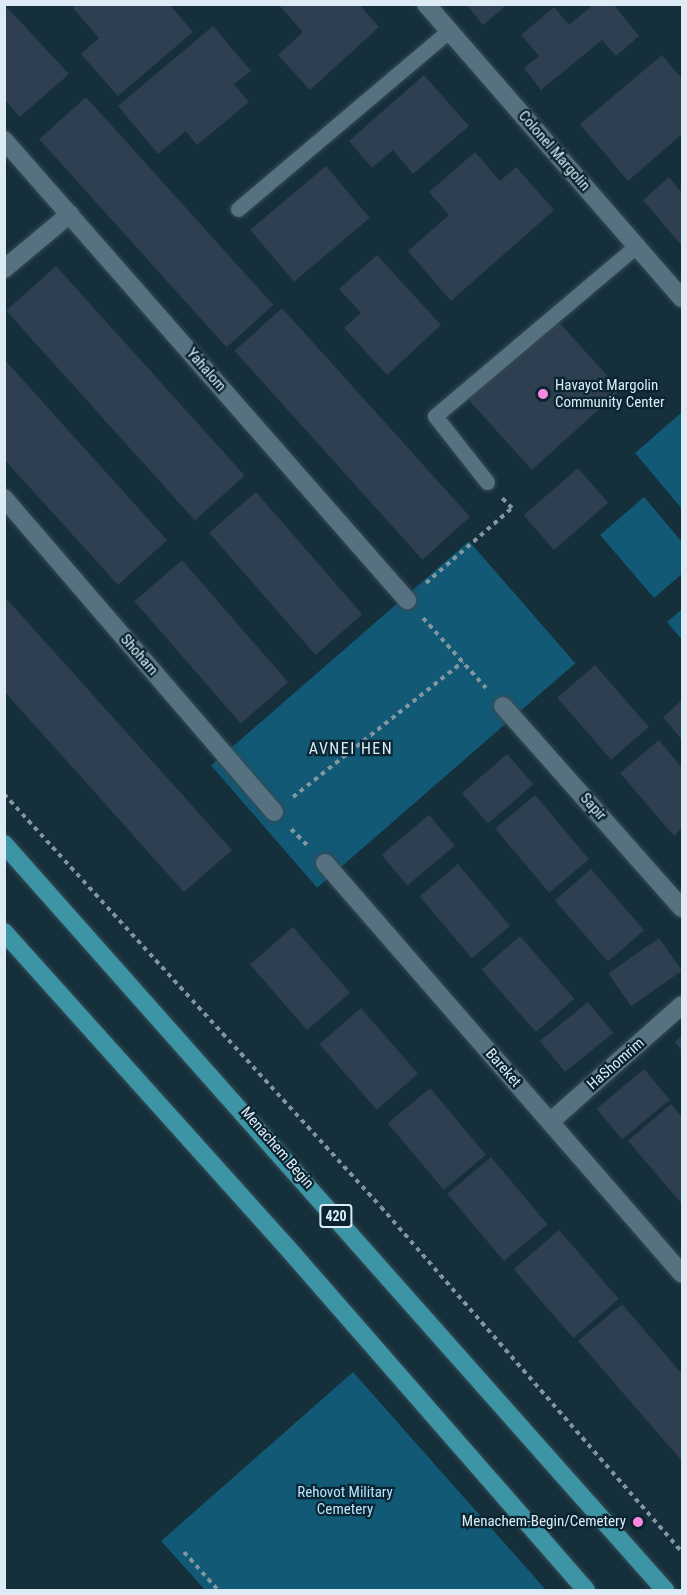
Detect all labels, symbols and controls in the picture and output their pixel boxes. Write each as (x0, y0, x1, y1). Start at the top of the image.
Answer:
street label: Colonel Margolin (514, 107, 594, 195)
street label: Yahalom (182, 345, 230, 395)
place label: Havayot Margolin Community Center (555, 376, 665, 411)
marker: Havayot Margolin Community Center (536, 387, 550, 401)
street label: Shoham (116, 631, 162, 679)
district label: AVNEI HEN (309, 739, 393, 759)
street label: Sapir (576, 790, 610, 824)
street label: HaShomrim (584, 1034, 648, 1094)
street label: Bareket (481, 1045, 525, 1091)
street label: Menachem Begin (237, 1104, 317, 1192)
road number: 420 (318, 1205, 354, 1227)
park label: Rehovot Military Cemetery (297, 1483, 393, 1518)
place label: Menachem-Begin/Cemetery (462, 1513, 626, 1531)
marker: Menachem-Begin/Cemetery (631, 1515, 645, 1529)

